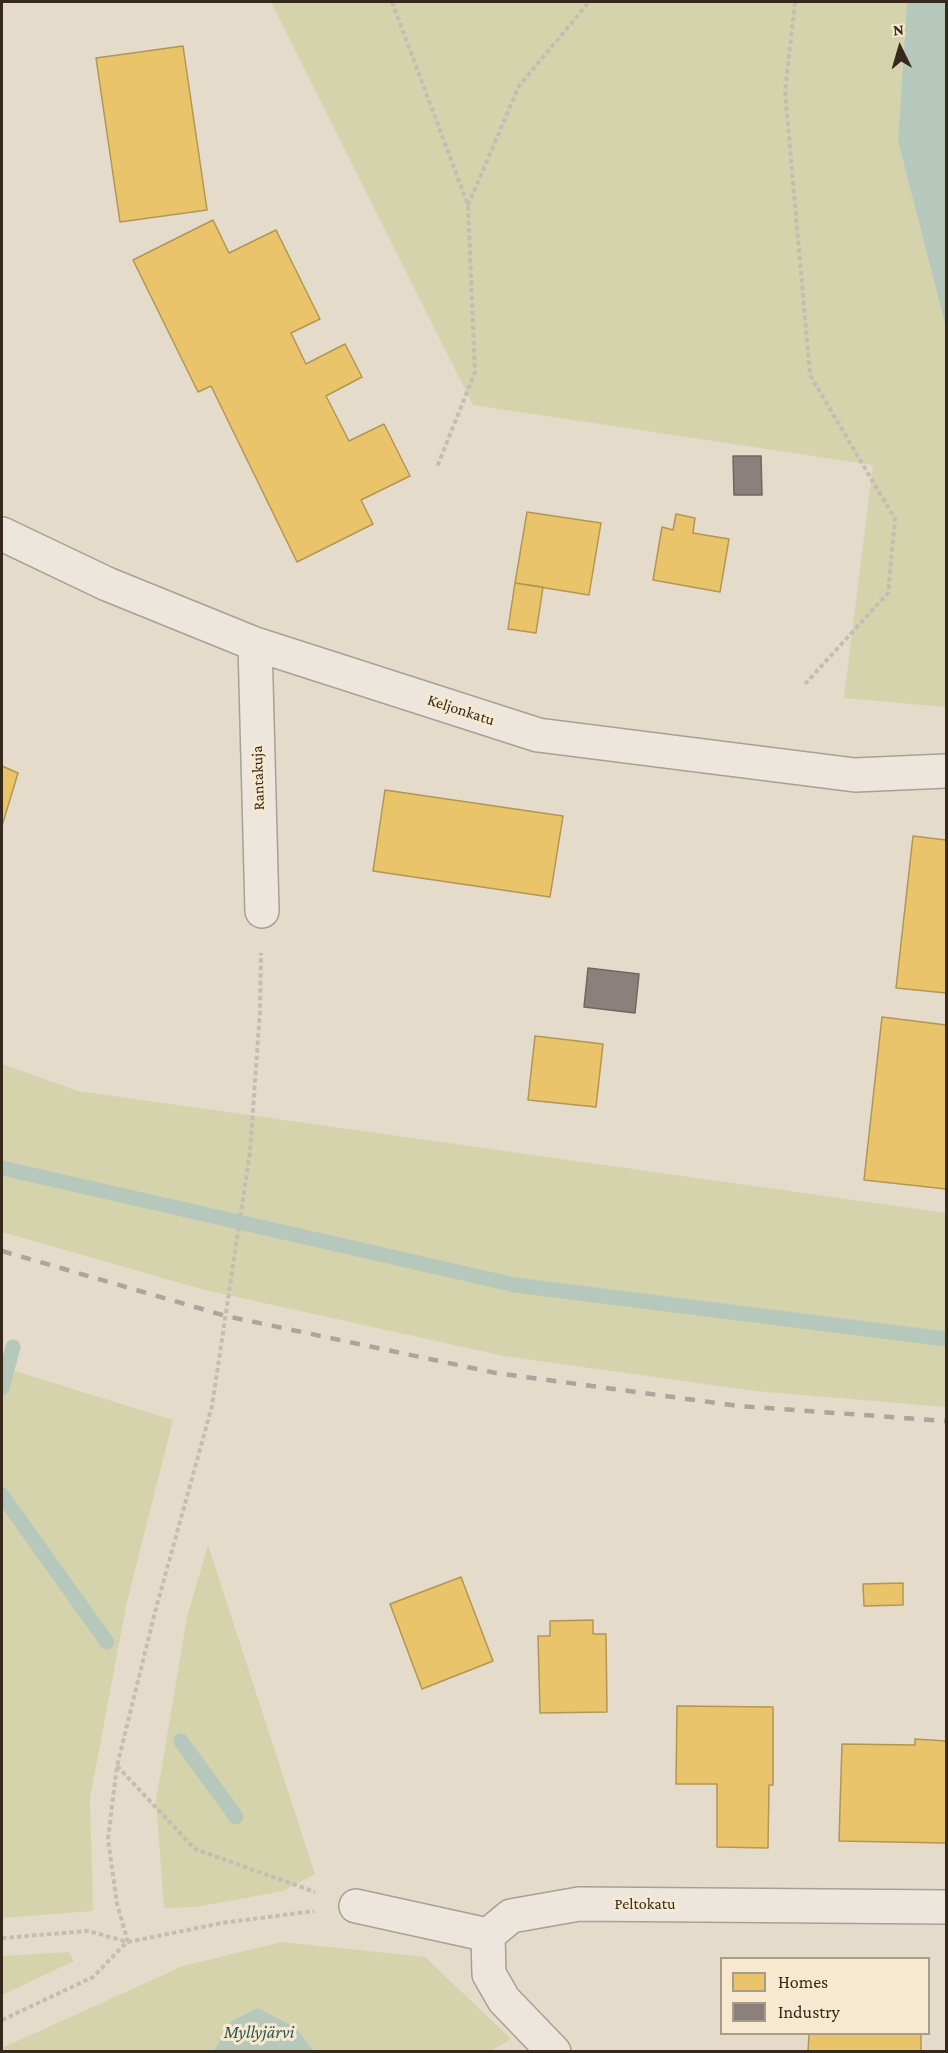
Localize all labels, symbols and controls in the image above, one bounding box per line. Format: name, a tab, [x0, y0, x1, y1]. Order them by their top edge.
north arrow	[870, 18, 930, 78]
text: N	[892, 21, 905, 39]
street label: Keljonkatu	[425, 690, 497, 730]
street label: Rantakuja	[247, 745, 269, 811]
street label: Peltokatu	[615, 1894, 675, 1914]
legend	[720, 1957, 930, 2035]
text: Homes	[778, 1972, 828, 1992]
text: Industry	[778, 2002, 840, 2022]
water label: Myllyjärvi	[224, 2021, 294, 2043]

